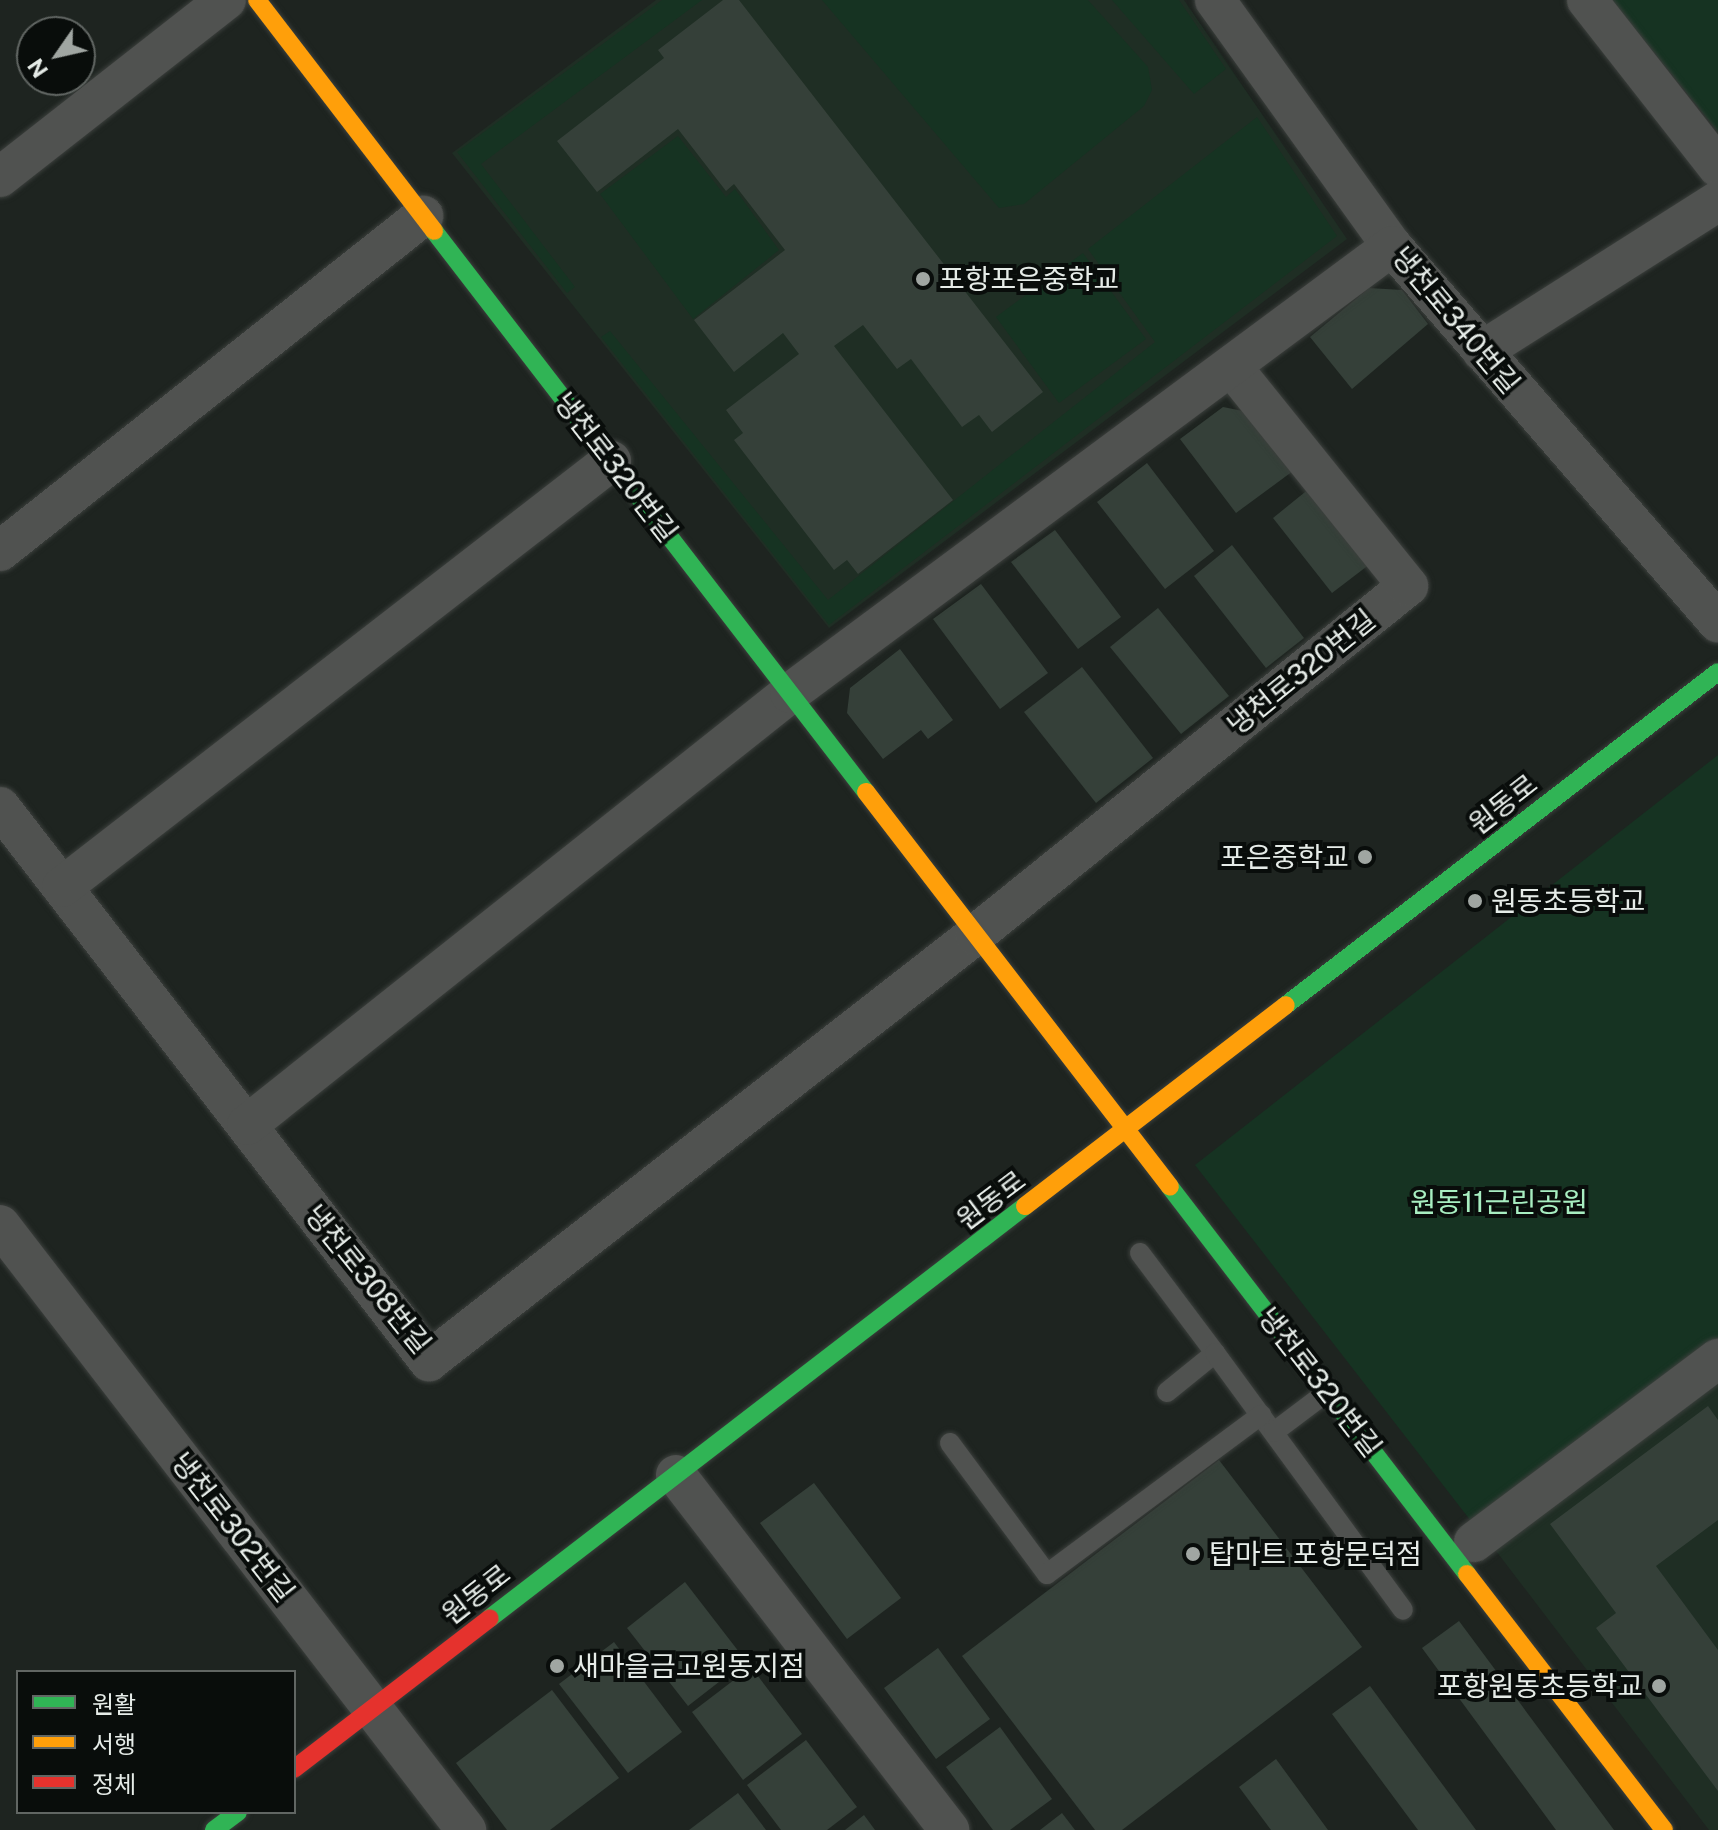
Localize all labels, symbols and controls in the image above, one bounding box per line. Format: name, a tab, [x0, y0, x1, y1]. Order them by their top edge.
north arrow	[16, 16, 96, 96]
text: N	[22, 54, 53, 83]
street label: 냉천로340번길	[1385, 240, 1527, 400]
place label: 포항포은중학교	[939, 262, 1119, 296]
marker: 포항포은중학교	[914, 270, 932, 288]
street label: 냉천로320번길	[547, 386, 685, 548]
street label: 냉천로320번길	[1220, 602, 1382, 742]
street label: 원동로	[1462, 767, 1544, 841]
place label: 포은중학교	[1220, 840, 1349, 874]
marker: 포은중학교	[1356, 848, 1374, 866]
place label: 원동초등학교	[1491, 884, 1646, 918]
marker: 원동초등학교	[1466, 892, 1484, 910]
street label: 원동로	[950, 1163, 1032, 1237]
park label: 원동11근린공원	[1410, 1185, 1588, 1219]
street label: 냉천로308번길	[298, 1198, 438, 1360]
street label: 냉천로320번길	[1251, 1301, 1389, 1463]
street label: 냉천로302번길	[164, 1446, 302, 1608]
place label: 탑마트 포항문덕점	[1209, 1537, 1422, 1571]
marker: 탑마트 포항문덕점	[1184, 1545, 1202, 1563]
street label: 원동로	[435, 1557, 517, 1631]
place label: 새마을금고원동지점	[573, 1649, 805, 1683]
marker: 새마을금고원동지점	[548, 1657, 566, 1675]
place label: 포항원동초등학교	[1437, 1669, 1643, 1703]
legend	[16, 1670, 296, 1814]
marker: 포항원동초등학교	[1650, 1677, 1668, 1695]
text: 원활	[92, 1690, 136, 1718]
text: 서행	[92, 1730, 136, 1758]
text: 정체	[92, 1770, 136, 1798]

